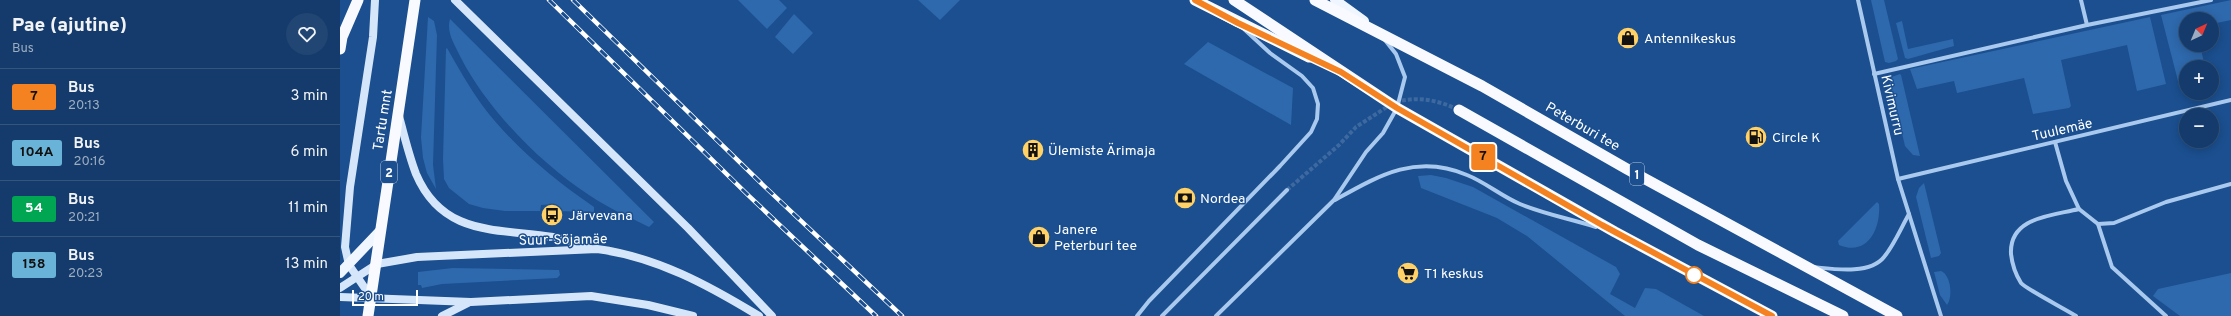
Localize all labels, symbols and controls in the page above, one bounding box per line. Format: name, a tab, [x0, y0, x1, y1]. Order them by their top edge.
north arrow	[2179, 12, 2219, 52]
map controls	[2179, 12, 2219, 148]
button: heart	[286, 13, 328, 55]
text: Pae (ajutine)	[12, 14, 127, 38]
shop icon: Antennikeskus	[1615, 25, 1641, 51]
place label: Antennikeskus	[1644, 31, 1736, 48]
text: Bus	[12, 41, 34, 57]
button: +	[2179, 60, 2219, 100]
street label: Kivimurru	[1876, 73, 1907, 137]
text: Bus	[68, 79, 95, 98]
text: 3 min	[290, 87, 328, 106]
text: 7	[30, 88, 38, 105]
street label: Tartu mnt	[370, 88, 397, 152]
text: 20:13	[68, 98, 100, 114]
street label: Peterburi tee	[1542, 99, 1622, 155]
button: −	[2179, 108, 2219, 148]
street label: Tuulemäe	[2030, 115, 2094, 146]
fuel station icon: Circle K	[1743, 124, 1769, 150]
place label: Circle K	[1772, 130, 1820, 147]
text: Bus	[74, 135, 100, 154]
building icon: Ülemiste Ärimaja	[1020, 137, 1046, 163]
place label: Ülemiste Ärimaja	[1048, 142, 1155, 160]
text: 6 min	[291, 143, 328, 162]
text: 104A	[20, 144, 54, 161]
line badge: 7	[1470, 144, 1496, 170]
text: 7	[1479, 148, 1487, 165]
text: 20:16	[74, 154, 105, 170]
road number: 2	[381, 161, 397, 183]
road number: 1	[1630, 163, 1644, 185]
bank icon: Nordea	[1172, 185, 1198, 211]
text: Bus	[68, 191, 95, 210]
place label: Nordea	[1200, 191, 1245, 208]
text: 11 min	[288, 199, 328, 218]
text: 54	[25, 200, 43, 217]
bus stop icon: Järvevana	[539, 202, 565, 228]
place label: Järvevana	[568, 208, 633, 225]
text: 20:21	[68, 210, 100, 226]
place label: Janere Peterburi tee	[1054, 222, 1137, 255]
shop icon: Janere Peterburi tee	[1026, 224, 1052, 250]
street label: Suur-Sõjamäe	[518, 231, 608, 250]
text: Bus	[68, 247, 95, 266]
text: 13 min	[285, 255, 328, 274]
text: 158	[23, 256, 45, 273]
supermarket icon: T1 keskus	[1395, 260, 1421, 286]
text: 20:23	[68, 266, 103, 282]
place label: T1 keskus	[1424, 266, 1484, 283]
unlabelled marker	[1685, 266, 1703, 284]
scale bar	[352, 288, 418, 307]
text: 20 m	[358, 290, 384, 304]

